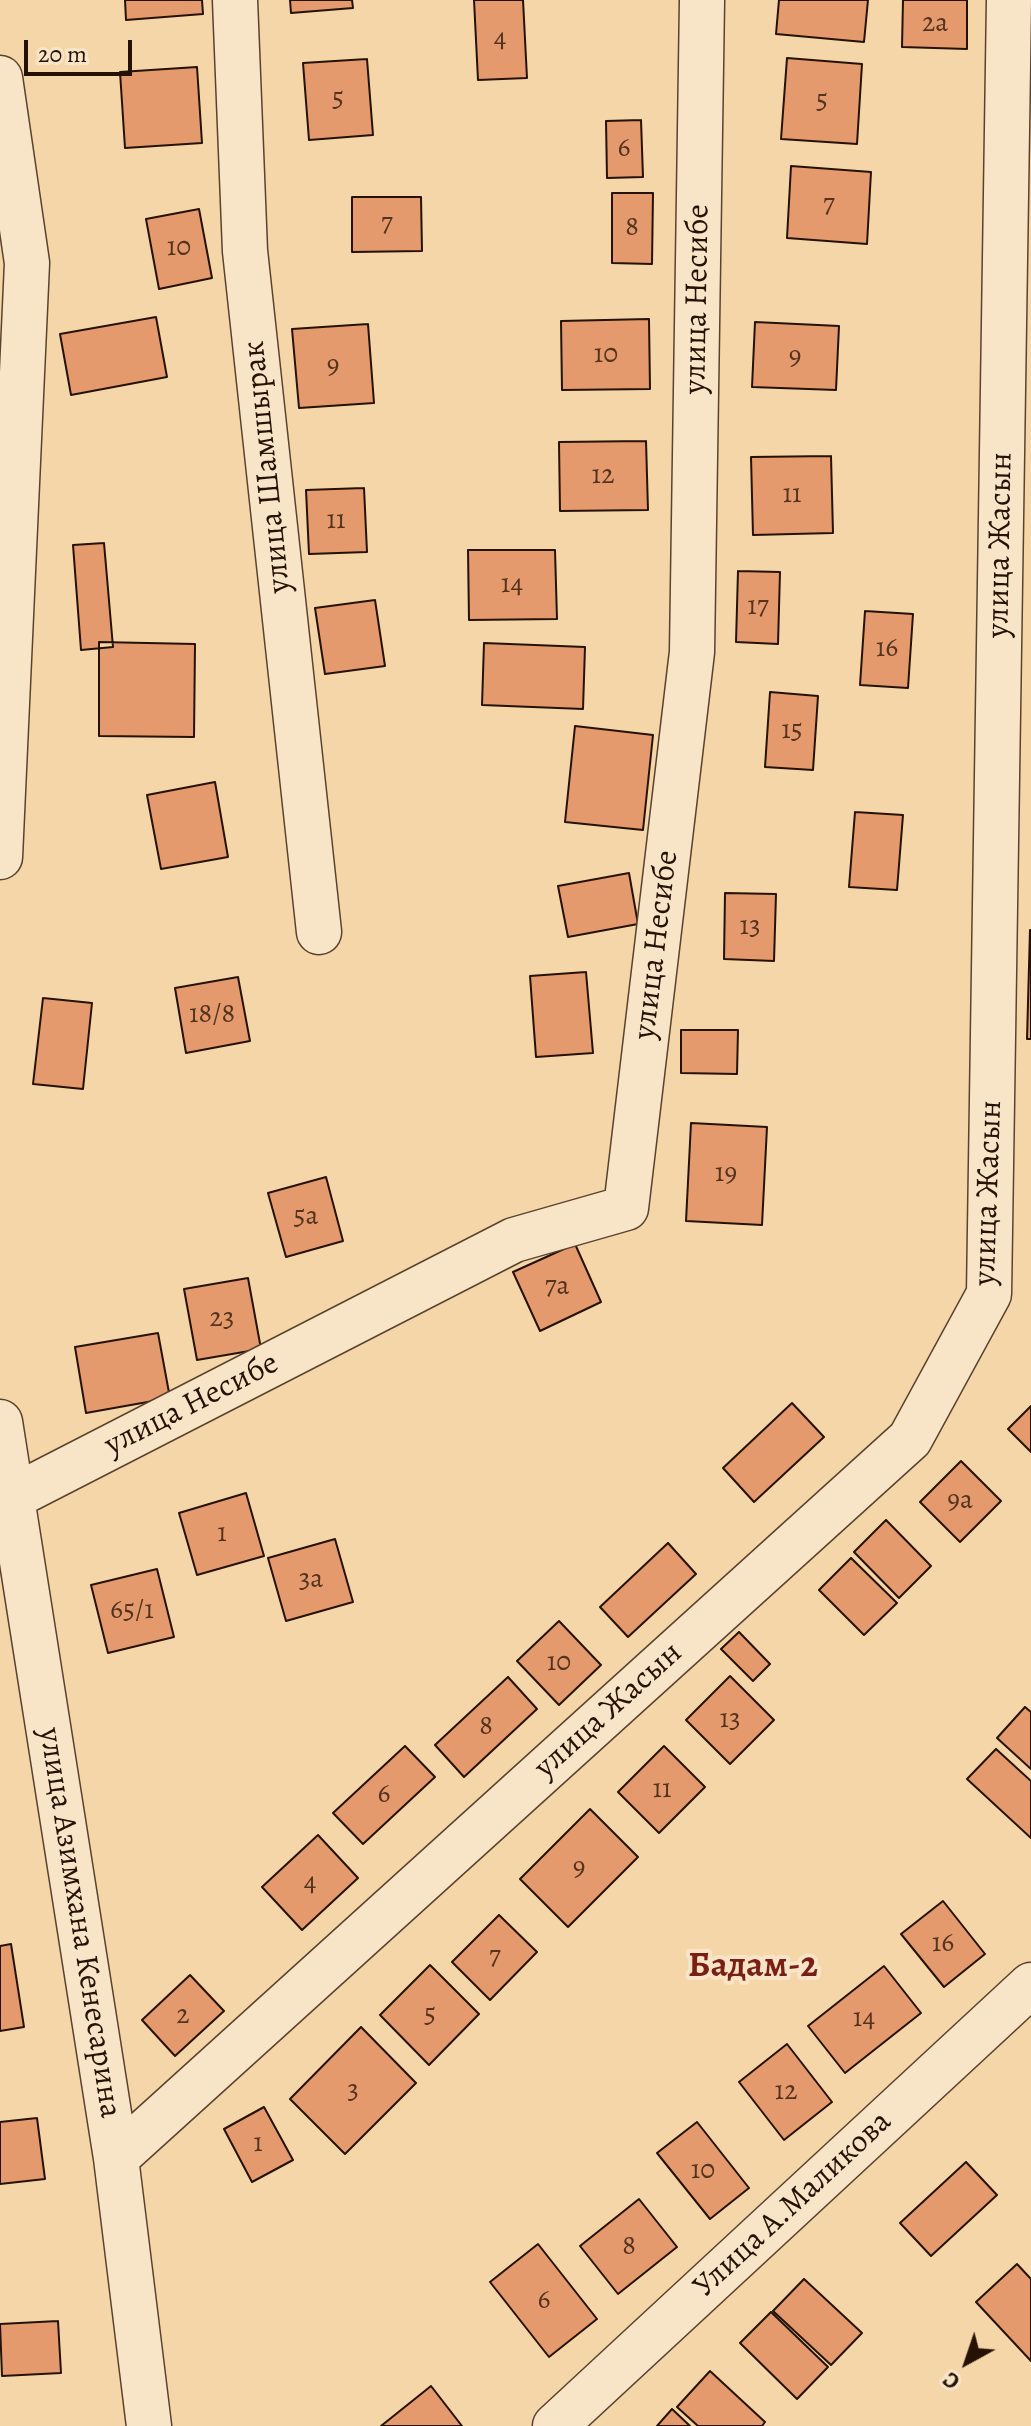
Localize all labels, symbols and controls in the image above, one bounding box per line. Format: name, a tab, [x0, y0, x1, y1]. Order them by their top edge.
house number: 2а	[922, 7, 948, 41]
house number: 4	[494, 22, 506, 56]
scale bar	[28, 24, 136, 74]
text: 20 m	[38, 38, 87, 70]
house number: 5	[332, 82, 344, 116]
house number: 5	[816, 84, 828, 118]
house number: 6	[618, 132, 630, 166]
house number: 7	[823, 188, 835, 222]
street label: улица Несибе	[677, 204, 719, 394]
house number: 7	[381, 207, 393, 241]
house number: 8	[625, 211, 639, 245]
house number: 10	[167, 231, 191, 265]
house number: 10	[594, 338, 618, 372]
street label: улица Шамшырак	[236, 339, 300, 595]
house number: 9	[789, 340, 801, 374]
house number: 9	[327, 349, 339, 383]
street label: улица Жасын	[980, 452, 1022, 638]
house number: 12	[592, 459, 614, 493]
house number: 11	[782, 478, 802, 512]
house number: 11	[326, 504, 346, 538]
house number: 14	[501, 568, 523, 602]
house number: 17	[747, 590, 769, 624]
house number: 16	[876, 632, 898, 666]
house number: 15	[781, 714, 803, 748]
street label: улица Несибе	[626, 848, 688, 1042]
house number: 13	[739, 910, 761, 944]
house number: 18/8	[189, 998, 235, 1032]
street label: улица Жасын	[967, 1100, 1011, 1286]
house number: 19	[715, 1157, 737, 1191]
house number: 5а	[294, 1200, 318, 1234]
house number: 7а	[545, 1270, 569, 1304]
house number: 23	[210, 1302, 234, 1336]
street label: улица Несибе	[99, 1345, 285, 1465]
house number: 9а	[947, 1484, 973, 1518]
house number: 1	[217, 1517, 227, 1551]
house number: 3а	[299, 1563, 323, 1597]
house number: 65/1	[110, 1594, 154, 1628]
street label: улица Жасын	[527, 1635, 691, 1787]
house number: 10	[547, 1646, 571, 1680]
house number: 13	[719, 1703, 741, 1737]
house number: 8	[479, 1710, 493, 1744]
street label: улица Азимхана Кенесарина	[29, 1725, 129, 2121]
house number: 11	[652, 1773, 672, 1807]
house number: 6	[378, 1778, 390, 1812]
house number: 9	[573, 1851, 585, 1885]
house number: 4	[304, 1866, 316, 1900]
house number: 16	[932, 1927, 954, 1961]
house number: 7	[489, 1940, 501, 1974]
district label: Бадам-2	[688, 1945, 818, 1989]
house number: 5	[424, 1998, 436, 2032]
house number: 2	[176, 1999, 190, 2033]
house number: 14	[853, 2002, 875, 2036]
house number: 3	[347, 2074, 359, 2108]
house number: 12	[775, 2075, 797, 2109]
street label: Улица А.Маликова	[686, 2103, 900, 2307]
house number: 1	[253, 2127, 263, 2161]
house number: 10	[691, 2154, 715, 2188]
house number: 8	[622, 2230, 636, 2264]
house number: 6	[538, 2284, 550, 2318]
north arrow	[927, 2322, 1007, 2402]
text: С	[937, 2365, 966, 2396]

